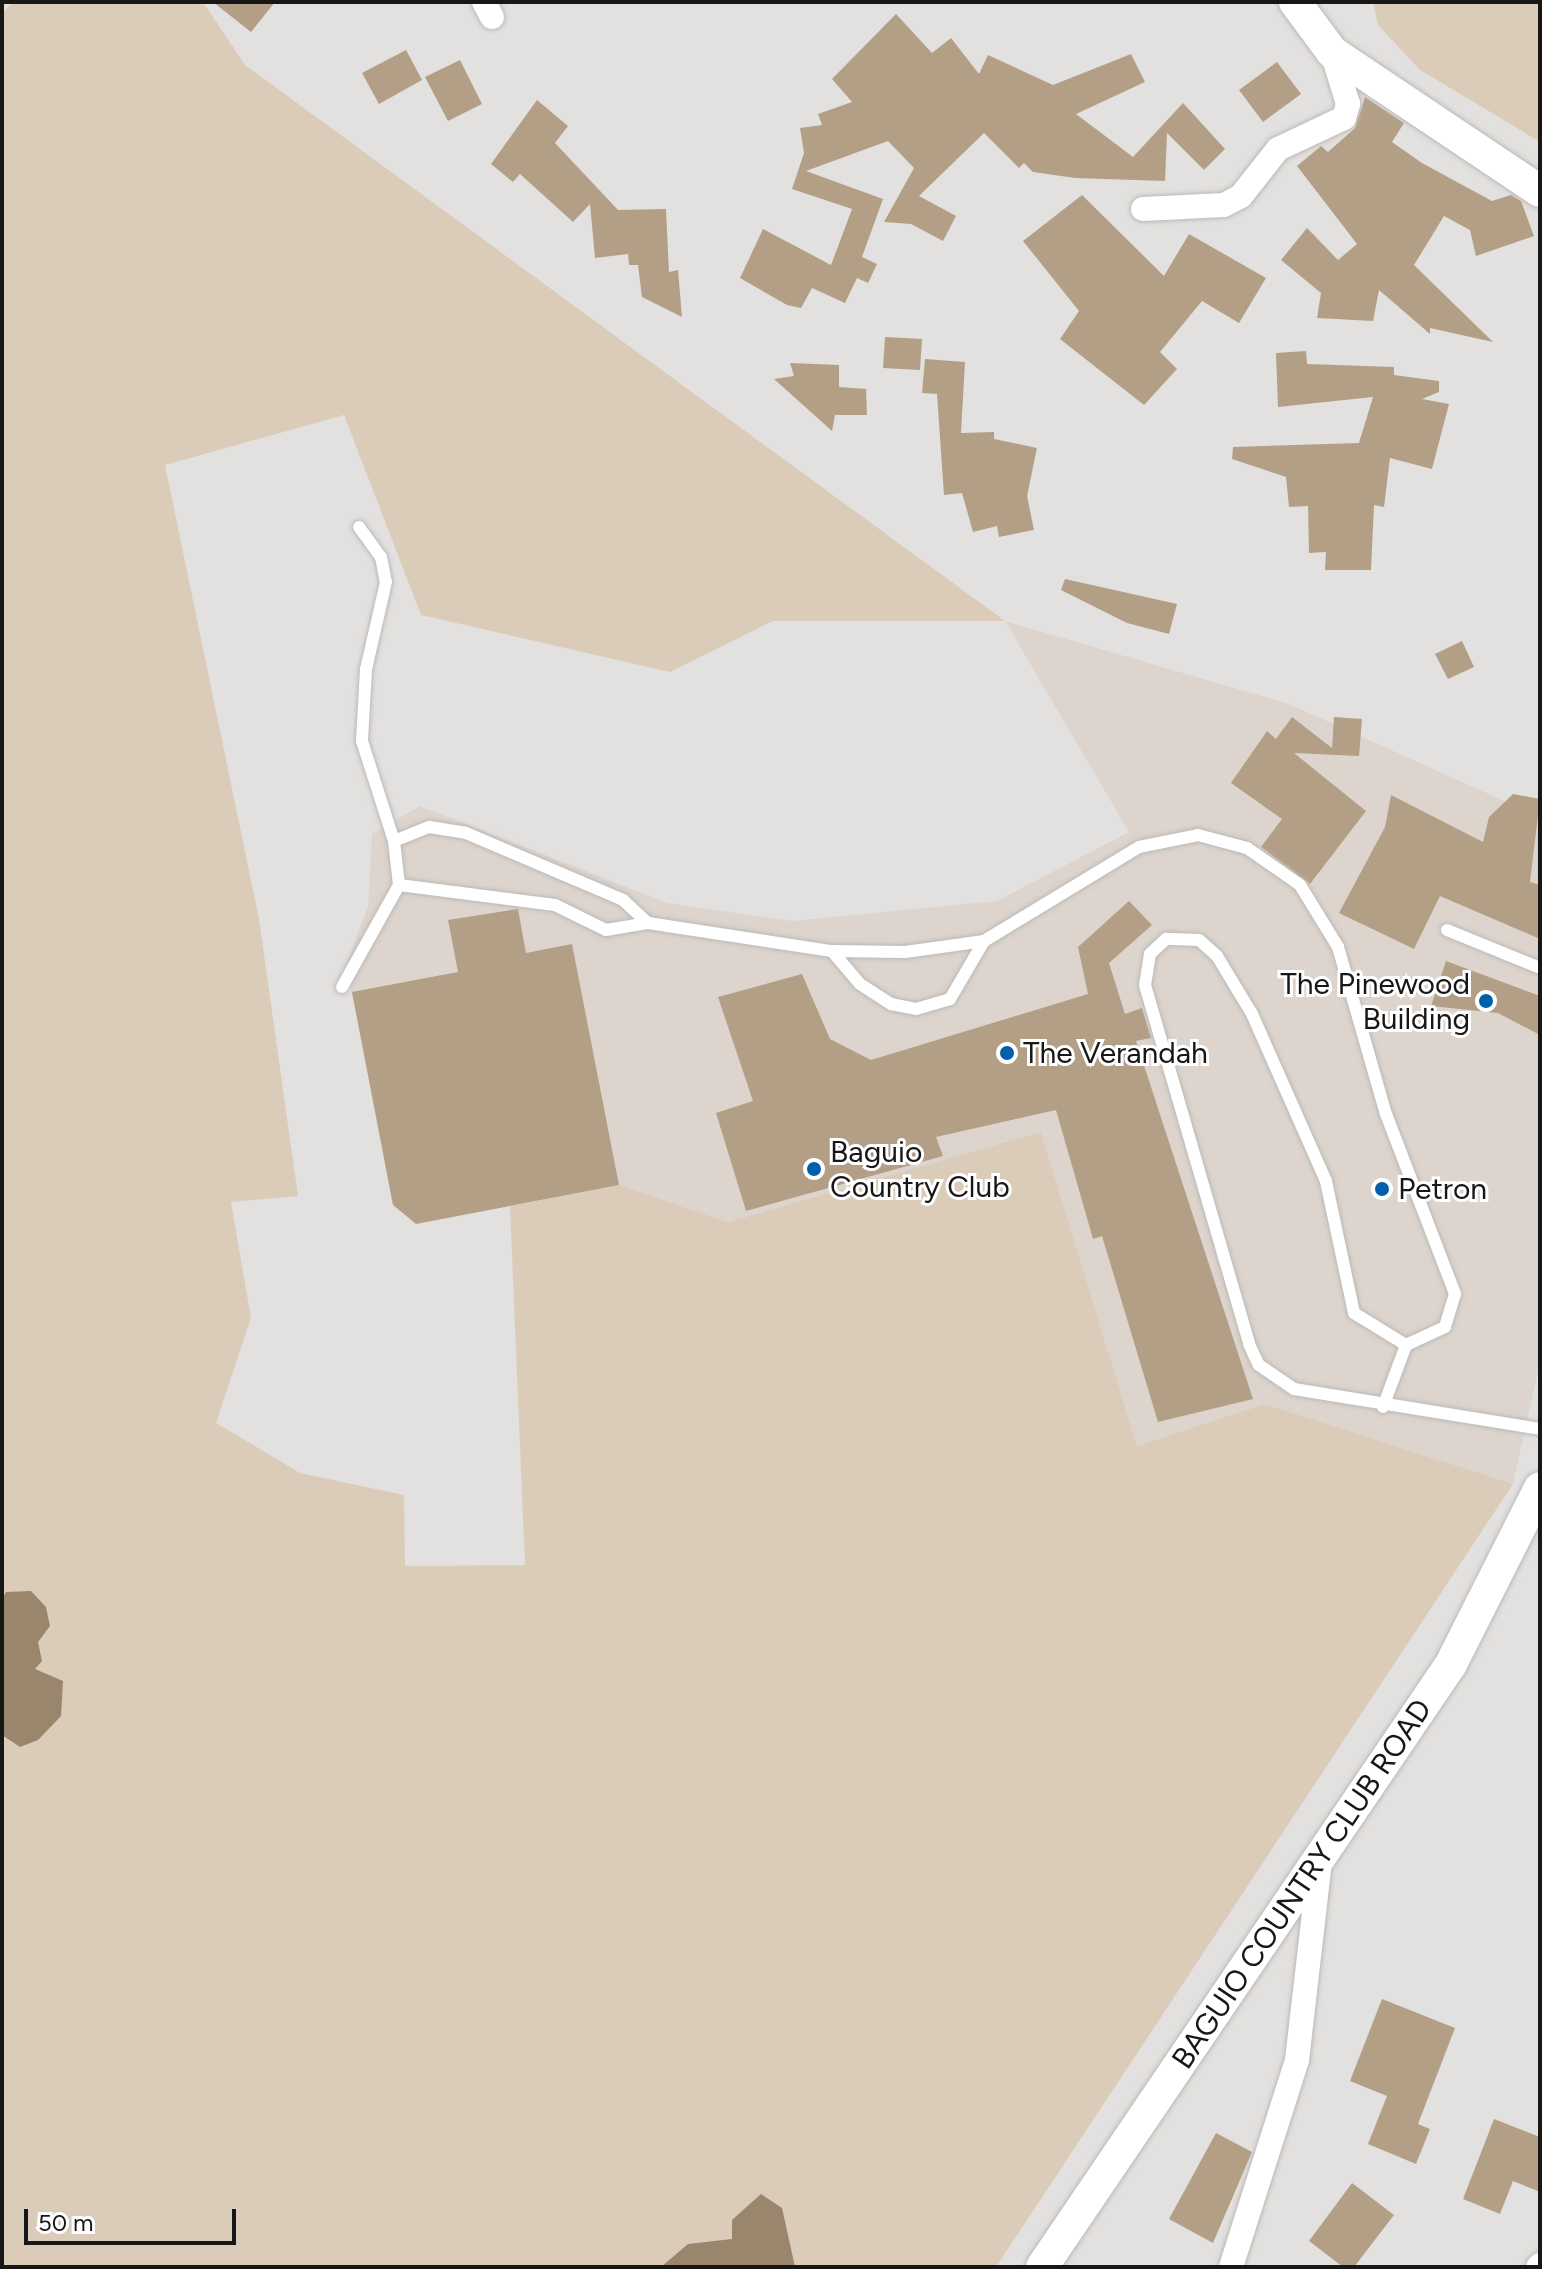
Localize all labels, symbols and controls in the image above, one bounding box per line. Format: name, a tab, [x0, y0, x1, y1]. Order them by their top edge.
place label: The Pinewood Building	[1280, 966, 1470, 1036]
marker: The Pinewood Building	[1477, 992, 1495, 1010]
place label: The Verandah	[1023, 1035, 1208, 1071]
marker: The Verandah	[998, 1044, 1016, 1062]
place label: Baguio Country Club	[830, 1134, 1010, 1204]
marker: Baguio Country Club	[805, 1160, 823, 1178]
place label: Petron	[1398, 1171, 1487, 1207]
marker: Petron	[1373, 1180, 1391, 1198]
street label: BAGUIO COUNTRY CLUB ROAD	[1165, 1692, 1439, 2076]
scale bar	[28, 2193, 240, 2243]
text: 50 m	[38, 2208, 94, 2237]

